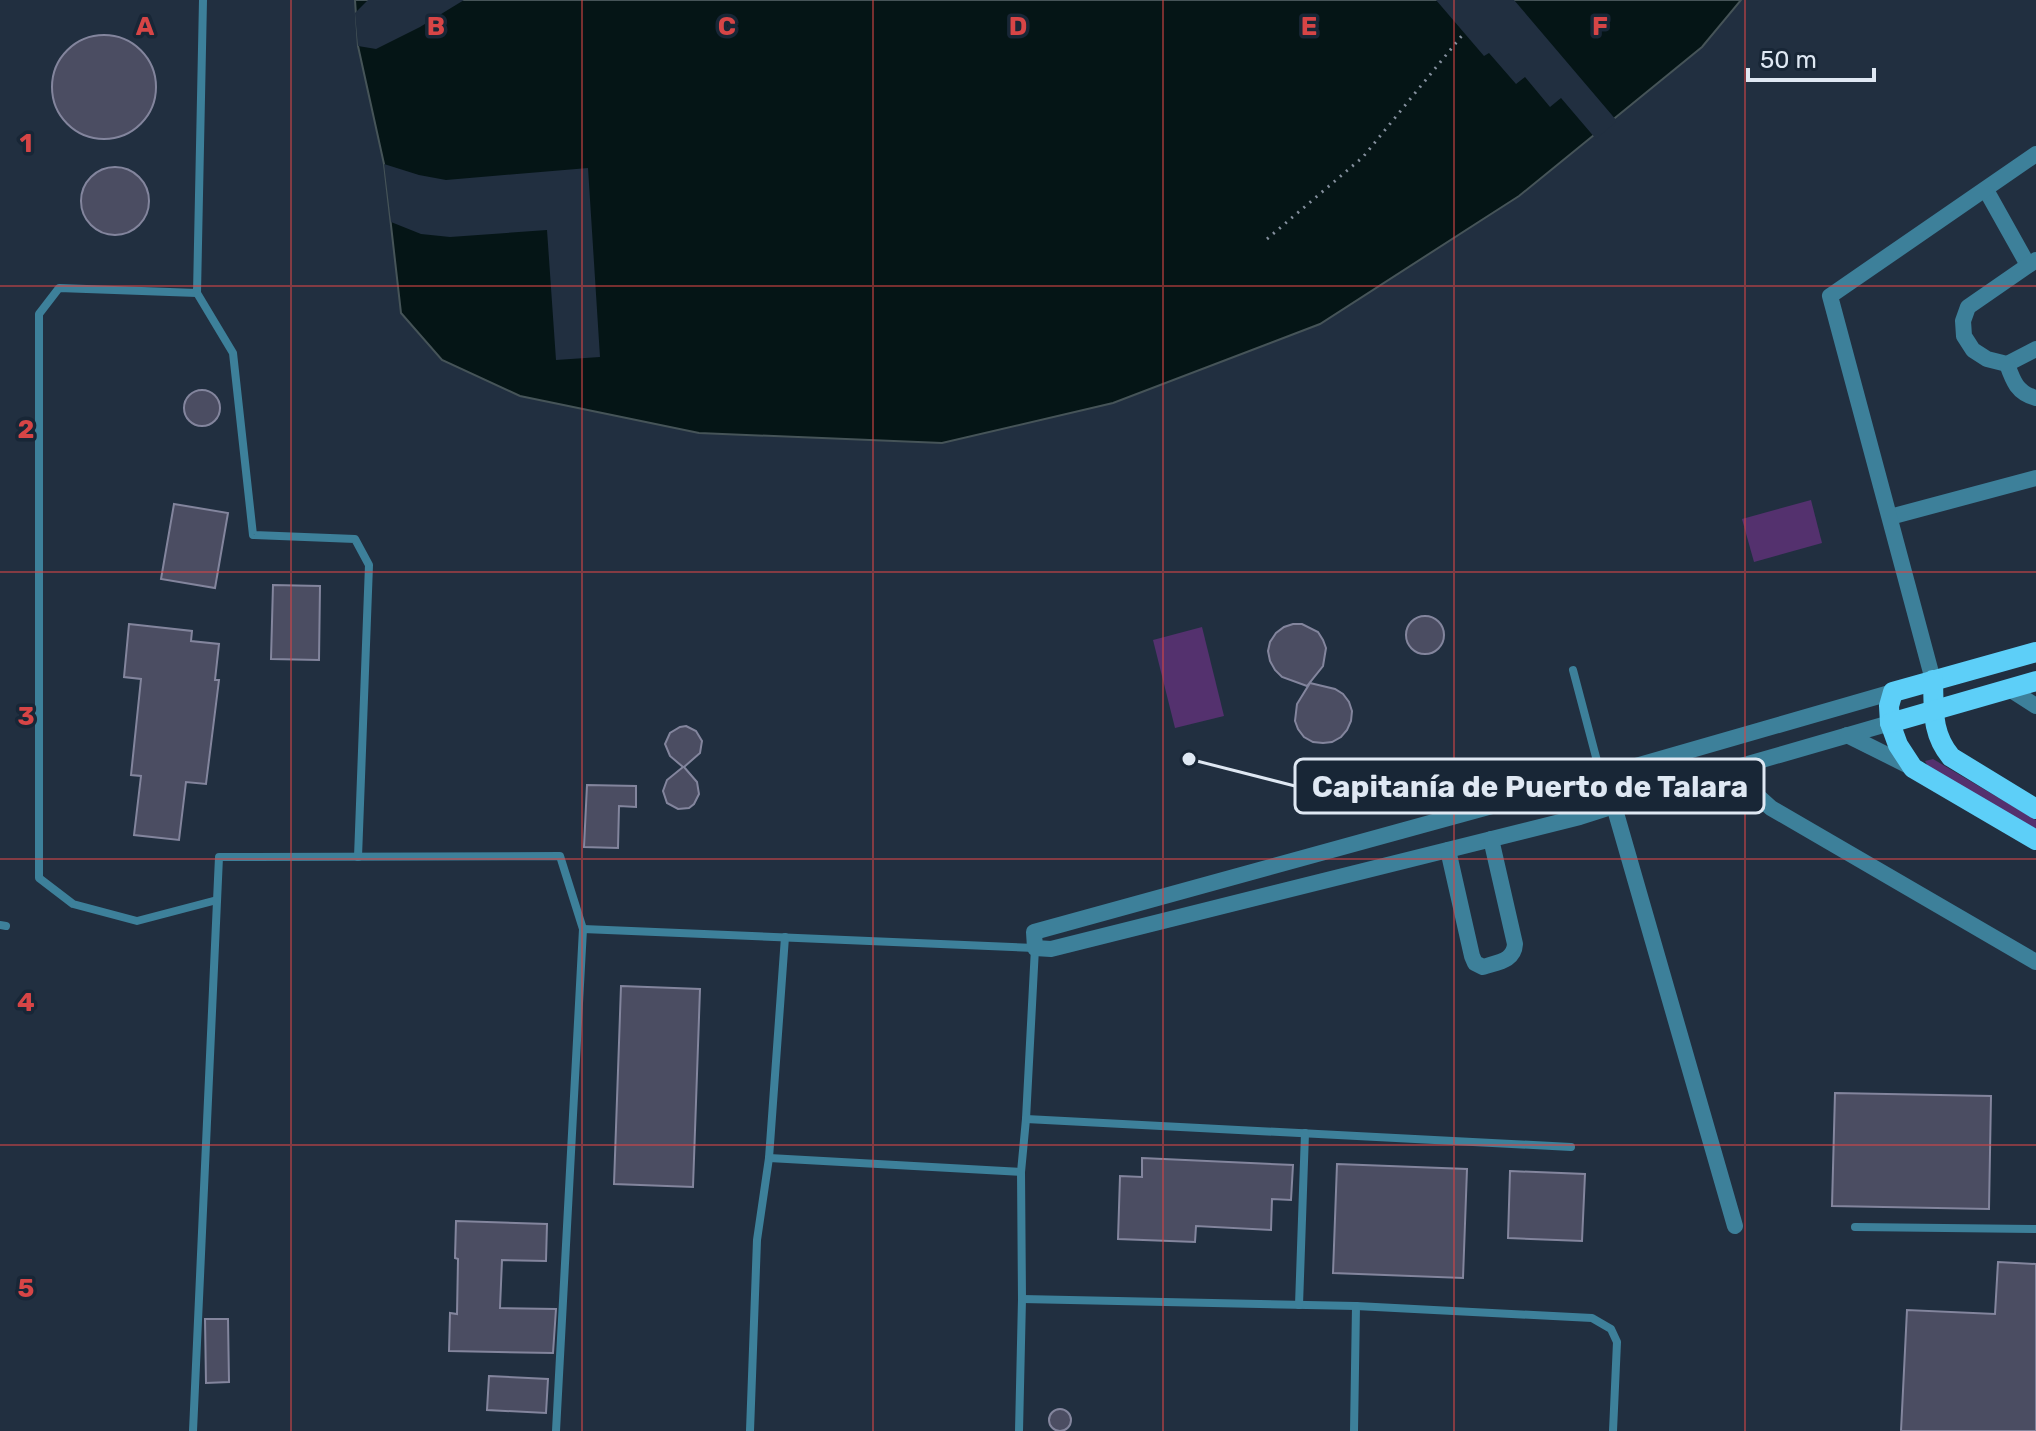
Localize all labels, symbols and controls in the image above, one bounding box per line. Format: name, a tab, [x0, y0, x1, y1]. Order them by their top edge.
text: A	[136, 11, 155, 42]
text: B	[427, 11, 445, 42]
text: C	[718, 11, 736, 42]
text: D	[1009, 11, 1027, 42]
text: E	[1301, 11, 1317, 42]
text: F	[1592, 11, 1608, 42]
scale bar	[1748, 32, 1874, 82]
text: 50 m	[1760, 46, 1817, 74]
text: 1	[20, 128, 32, 159]
text: 2	[18, 414, 34, 445]
text: 3	[17, 701, 35, 732]
callout: Capitanía de Puerto de Talara	[1295, 759, 1764, 813]
text: Capitanía de Puerto de Talara	[1312, 769, 1748, 805]
text: 4	[17, 987, 35, 1018]
text: 5	[18, 1273, 34, 1304]

